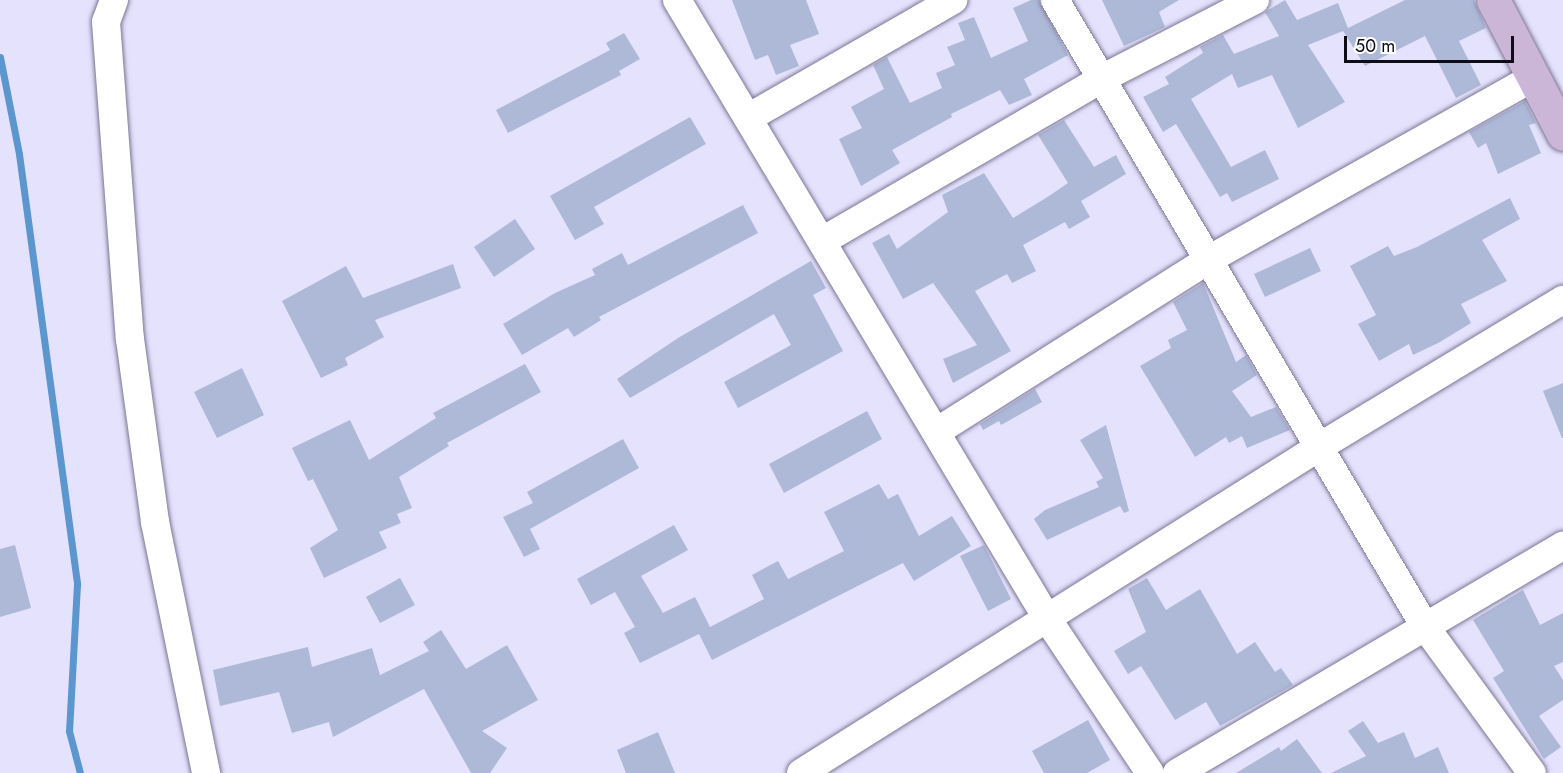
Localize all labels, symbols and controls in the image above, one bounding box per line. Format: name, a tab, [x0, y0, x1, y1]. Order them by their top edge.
scale bar	[1347, 24, 1516, 62]
text: 50 m	[1355, 33, 1395, 59]

